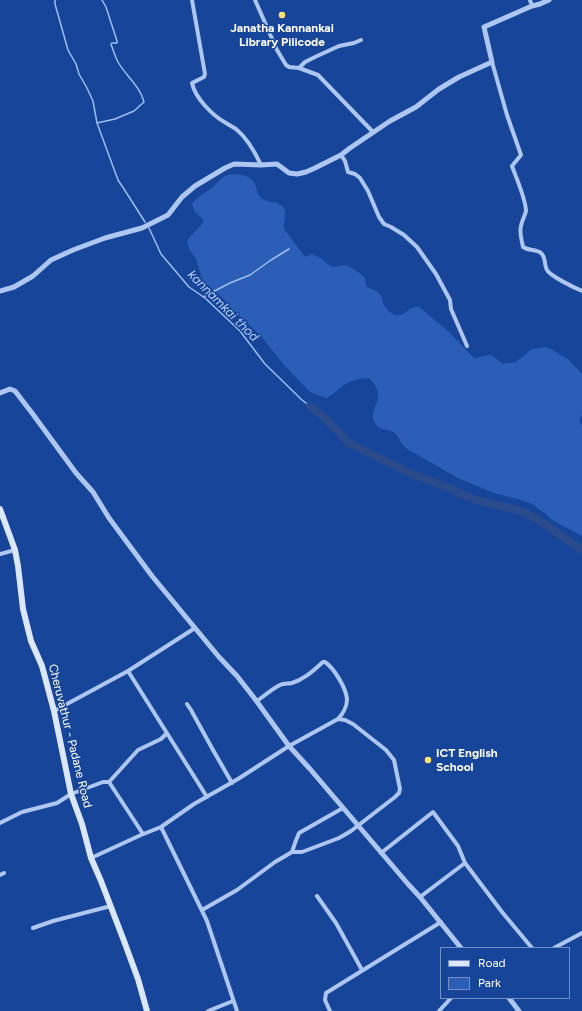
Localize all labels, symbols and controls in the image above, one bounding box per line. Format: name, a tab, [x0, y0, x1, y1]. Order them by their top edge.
marker: Janatha Kannankai Library Pilicode	[277, 10, 287, 20]
place label: Janatha Kannankai Library Pilicode	[230, 21, 334, 49]
water label: kannamkai thod	[184, 267, 262, 345]
street label: Cheruvathur - Padane Road	[45, 663, 95, 809]
place label: ICT English School	[436, 746, 498, 774]
marker: ICT English School	[423, 755, 433, 765]
legend	[440, 947, 570, 999]
text: Road	[478, 956, 506, 970]
text: Park	[478, 976, 501, 990]

